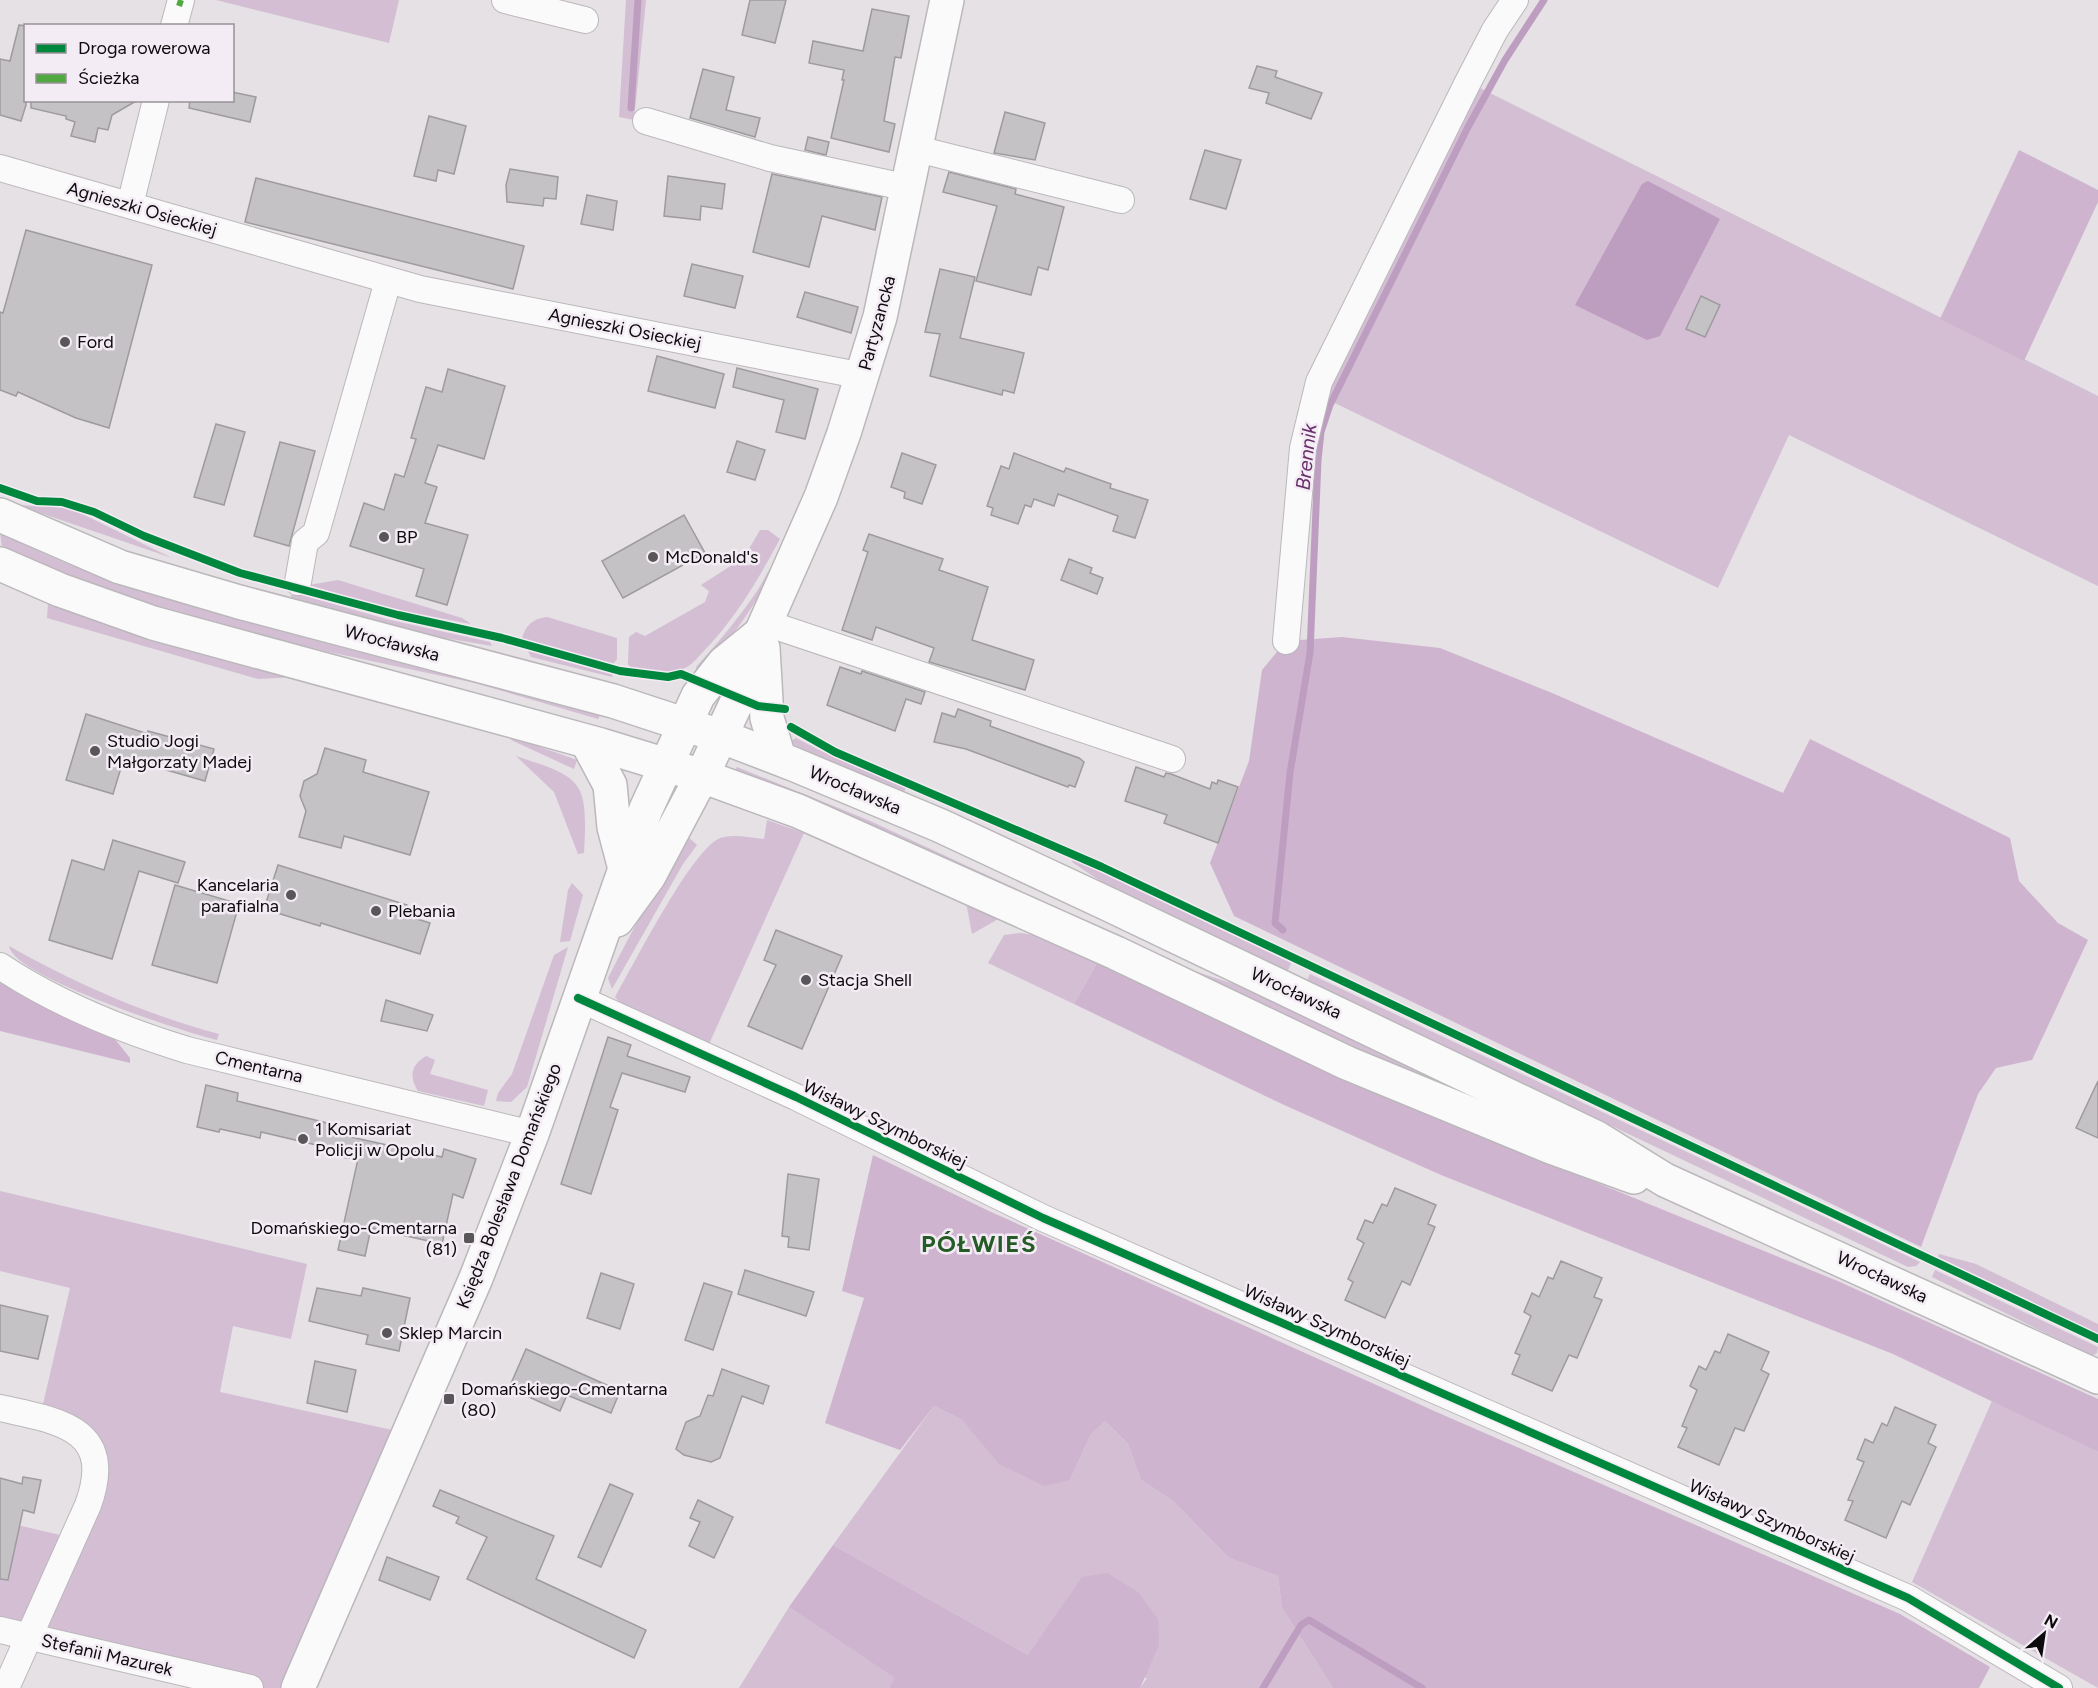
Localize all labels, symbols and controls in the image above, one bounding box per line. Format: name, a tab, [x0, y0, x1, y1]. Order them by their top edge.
legend	[24, 24, 234, 102]
text: Droga rowerowa	[78, 37, 210, 59]
text: Ścieżka	[78, 67, 139, 89]
street label: Agnieszki Osieckiej	[65, 177, 219, 241]
street label: Partyzancka	[854, 273, 900, 373]
street label: Agnieszki Osieckiej	[547, 303, 703, 355]
place label: Ford	[77, 331, 114, 353]
marker: Ford	[58, 335, 72, 349]
water label: Brennik	[1291, 421, 1322, 491]
place label: BP	[396, 526, 417, 548]
marker: BP	[377, 530, 391, 544]
place label: McDonald's	[665, 546, 759, 568]
marker: McDonald's	[646, 550, 660, 564]
street label: Wrocławska	[342, 620, 442, 666]
place label: Studio Jogi Małgorzaty Madej	[107, 730, 252, 773]
marker: Studio Jogi Małgorzaty Madej	[88, 744, 102, 758]
street label: Wrocławska	[806, 761, 904, 819]
place label: Kancelaria parafialna	[197, 874, 279, 917]
marker: Kancelaria parafialna	[284, 888, 298, 902]
place label: Plebania	[388, 900, 455, 922]
marker: Plebania	[369, 904, 383, 918]
street label: Wrocławska	[1247, 962, 1345, 1024]
place label: Stacja Shell	[818, 969, 912, 991]
marker: Stacja Shell	[799, 973, 813, 987]
street label: Cmentarna	[213, 1046, 305, 1088]
street label: Księdza Bolesława Domańskiego	[452, 1060, 566, 1312]
street label: Wisławy Szymborskiej	[799, 1075, 971, 1173]
place label: 1 Komisariat Policji w Opolu	[315, 1118, 435, 1161]
marker: 1 Komisariat Policji w Opolu	[296, 1132, 310, 1146]
place label: Domańskiego-Cmentarna (81)	[251, 1217, 457, 1260]
district label: PÓŁWIEŚ	[921, 1229, 1037, 1258]
marker: Domańskiego-Cmentarna (81)	[462, 1231, 476, 1245]
street label: Wrocławska	[1833, 1246, 1931, 1308]
street label: Wisławy Szymborskiej	[1240, 1279, 1414, 1373]
place label: Sklep Marcin	[399, 1322, 502, 1344]
marker: Sklep Marcin	[380, 1326, 394, 1340]
place label: Domańskiego-Cmentarna (80)	[461, 1378, 667, 1421]
marker: Domańskiego-Cmentarna (80)	[442, 1392, 456, 1406]
street label: Wisławy Szymborskiej	[1685, 1474, 1859, 1568]
north arrow	[2014, 1604, 2074, 1664]
text: N	[2041, 1610, 2061, 1633]
street label: Stefanii Mazurek	[39, 1629, 175, 1681]

